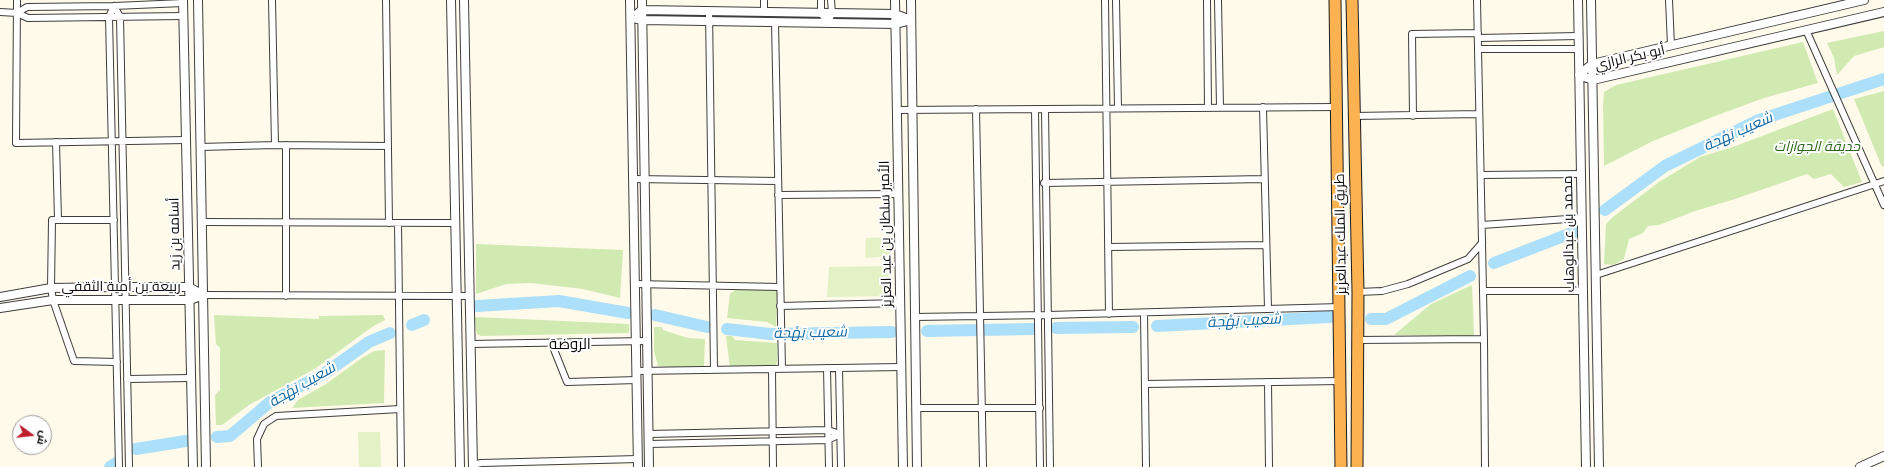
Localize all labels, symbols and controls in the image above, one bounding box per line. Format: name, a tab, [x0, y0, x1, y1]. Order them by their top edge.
street label: أبو بكر الرازي	[1593, 42, 1667, 74]
water label: شعيب بَهْجة	[1701, 109, 1775, 155]
park label: حديقة الجوازات	[1774, 139, 1860, 155]
street label: الأمير سلطان بن عبد العزيز	[876, 161, 896, 307]
street label: طريق الملك عبدالعزيز	[1332, 173, 1350, 295]
street label: محمد بن عبدالوهاب	[1560, 176, 1578, 292]
street label: أسامه بن زيد	[166, 197, 184, 271]
street label: ربيعة بن أمية الثقفي	[61, 279, 181, 295]
water label: شعيب بَهْجة	[1207, 310, 1281, 332]
water label: شعيب بَهْجة	[773, 323, 847, 343]
district label: الروضة	[549, 336, 591, 354]
water label: شعيب بَهْجة	[266, 359, 338, 411]
north arrow	[12, 415, 52, 455]
text: ش	[34, 429, 51, 446]

